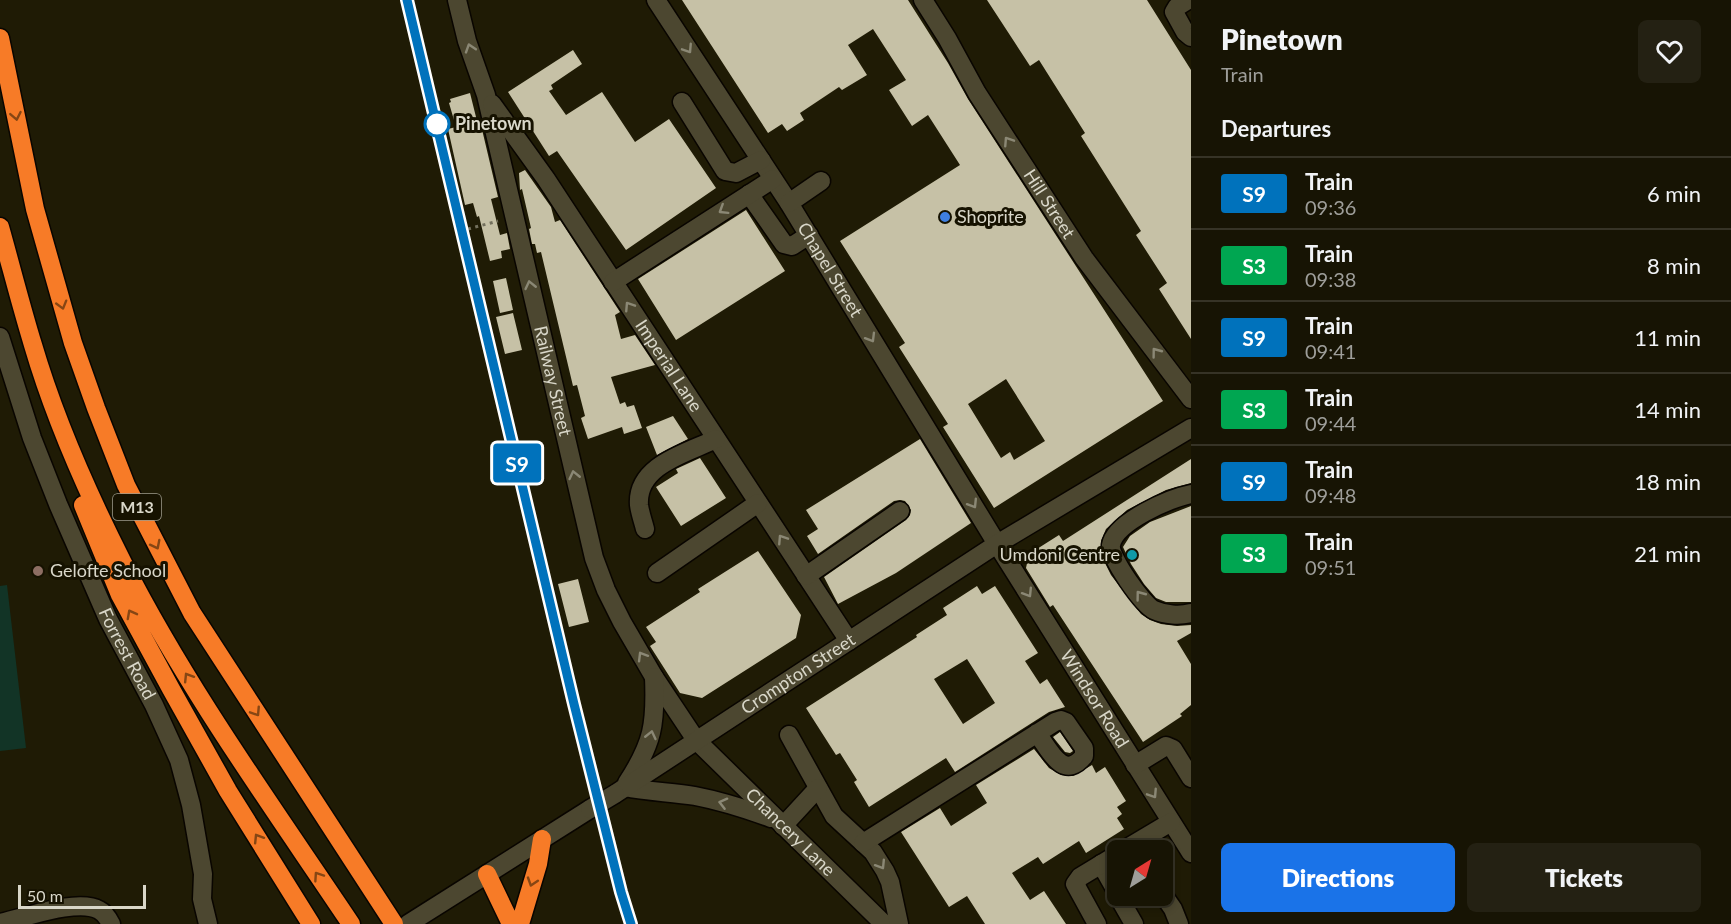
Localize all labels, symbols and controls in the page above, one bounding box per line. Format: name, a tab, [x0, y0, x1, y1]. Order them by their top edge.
button: heart	[1638, 20, 1701, 83]
text: Pinetown	[1221, 22, 1343, 56]
one-way arrow	[681, 42, 692, 53]
one-way arrow	[464, 43, 477, 54]
text: Train	[1221, 62, 1264, 86]
one-way arrow	[9, 111, 22, 121]
marker: Pinetown	[424, 111, 450, 137]
place label: Pinetown	[455, 112, 532, 134]
text: Departures	[1221, 115, 1331, 142]
one-way arrow	[1004, 137, 1015, 148]
street label: Hill Street	[1019, 165, 1081, 243]
text: Train	[1305, 168, 1353, 195]
text: 6 min	[1647, 180, 1701, 207]
text: S9	[1242, 181, 1266, 206]
text: 09:36	[1305, 195, 1356, 219]
one-way arrow	[719, 202, 729, 214]
place label: Shoprite	[957, 205, 1024, 227]
marker: Shoprite	[938, 210, 952, 224]
street label: Chapel Street	[793, 218, 868, 321]
text: Train	[1305, 240, 1353, 267]
text: 8 min	[1647, 252, 1701, 279]
text: S3	[1242, 253, 1266, 278]
text: 09:38	[1305, 267, 1356, 291]
one-way arrow	[524, 280, 537, 290]
one-way arrow	[55, 299, 67, 310]
one-way arrow	[625, 302, 636, 313]
text: Train	[1305, 312, 1353, 339]
street label: Imperial Lane	[631, 315, 708, 416]
street label: Railway Street	[530, 323, 577, 438]
text: 11 min	[1634, 324, 1701, 351]
text: S9	[1242, 325, 1266, 350]
one-way arrow	[863, 332, 875, 342]
text: 09:41	[1305, 339, 1356, 363]
one-way arrow	[1152, 348, 1163, 359]
text: Train	[1305, 384, 1353, 411]
text: 14 min	[1634, 396, 1701, 423]
text: S3	[1242, 397, 1266, 422]
text: 09:44	[1305, 411, 1356, 435]
line badge: S9	[490, 444, 544, 482]
text: S9	[505, 451, 529, 476]
text: Train	[1305, 456, 1353, 483]
text: 18 min	[1634, 468, 1701, 495]
text: S9	[1242, 469, 1266, 494]
one-way arrow	[569, 470, 582, 480]
text: 09:48	[1305, 483, 1356, 507]
road number: M13	[113, 494, 161, 520]
one-way arrow	[965, 498, 977, 508]
text: Train	[1305, 528, 1353, 555]
one-way arrow	[778, 535, 789, 546]
one-way arrow	[149, 539, 160, 550]
text: 21 min	[1634, 540, 1701, 567]
text: S3	[1242, 541, 1266, 566]
place label: Umdoni Centre	[1000, 543, 1120, 565]
marker: Umdoni Centre	[1125, 548, 1139, 562]
text: 09:51	[1305, 555, 1356, 579]
place label: Gelofte School	[50, 559, 166, 581]
marker: Gelofte School	[31, 564, 45, 578]
one-way arrow	[1020, 587, 1031, 598]
one-way arrow	[1136, 590, 1147, 601]
street label: Forrest Road	[95, 604, 161, 703]
one-way arrow	[127, 610, 138, 620]
street label: Crompton Street	[736, 628, 859, 719]
street label: Windsor Road	[1056, 645, 1134, 752]
one-way arrow	[637, 652, 649, 662]
one-way arrow	[185, 673, 196, 684]
one-way arrow	[249, 705, 260, 716]
one-way arrow	[643, 730, 656, 740]
street label: Chancery Lane	[741, 783, 840, 880]
one-way arrow	[1146, 788, 1157, 799]
one-way arrow	[718, 798, 728, 811]
one-way arrow	[254, 834, 265, 845]
north arrow	[1107, 840, 1173, 906]
map controls	[1107, 840, 1173, 906]
button: Directions	[1221, 843, 1455, 912]
button: Tickets	[1467, 843, 1701, 912]
one-way arrow	[874, 859, 886, 869]
one-way arrow	[315, 871, 326, 882]
one-way arrow	[527, 876, 540, 887]
scale bar	[18, 882, 146, 910]
text: 50 m	[27, 886, 63, 905]

